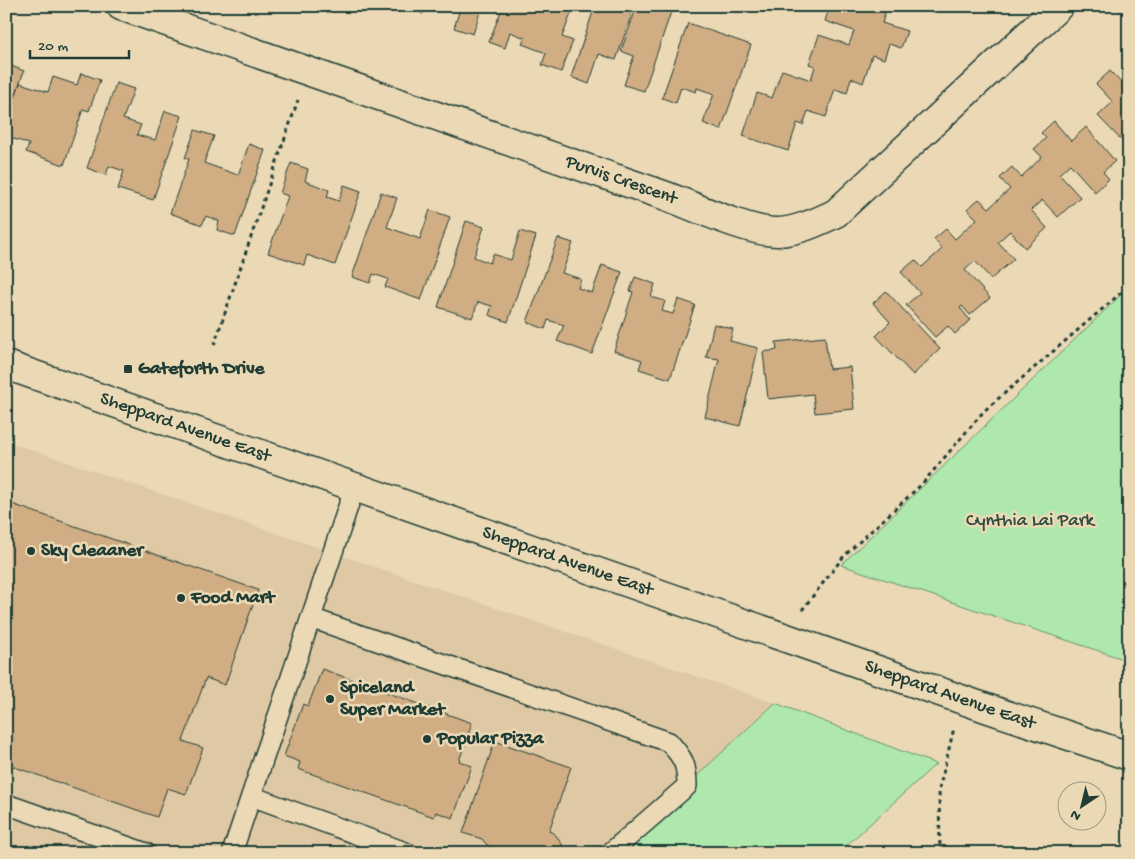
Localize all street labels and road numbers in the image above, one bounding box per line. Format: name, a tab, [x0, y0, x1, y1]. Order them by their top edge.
street label: Purvis Crescent	[561, 150, 683, 212]
street label: Sheppard Avenue East	[97, 387, 276, 469]
street label: Sheppard Avenue East	[479, 521, 658, 603]
street label: Sheppard Avenue East	[861, 655, 1041, 736]

